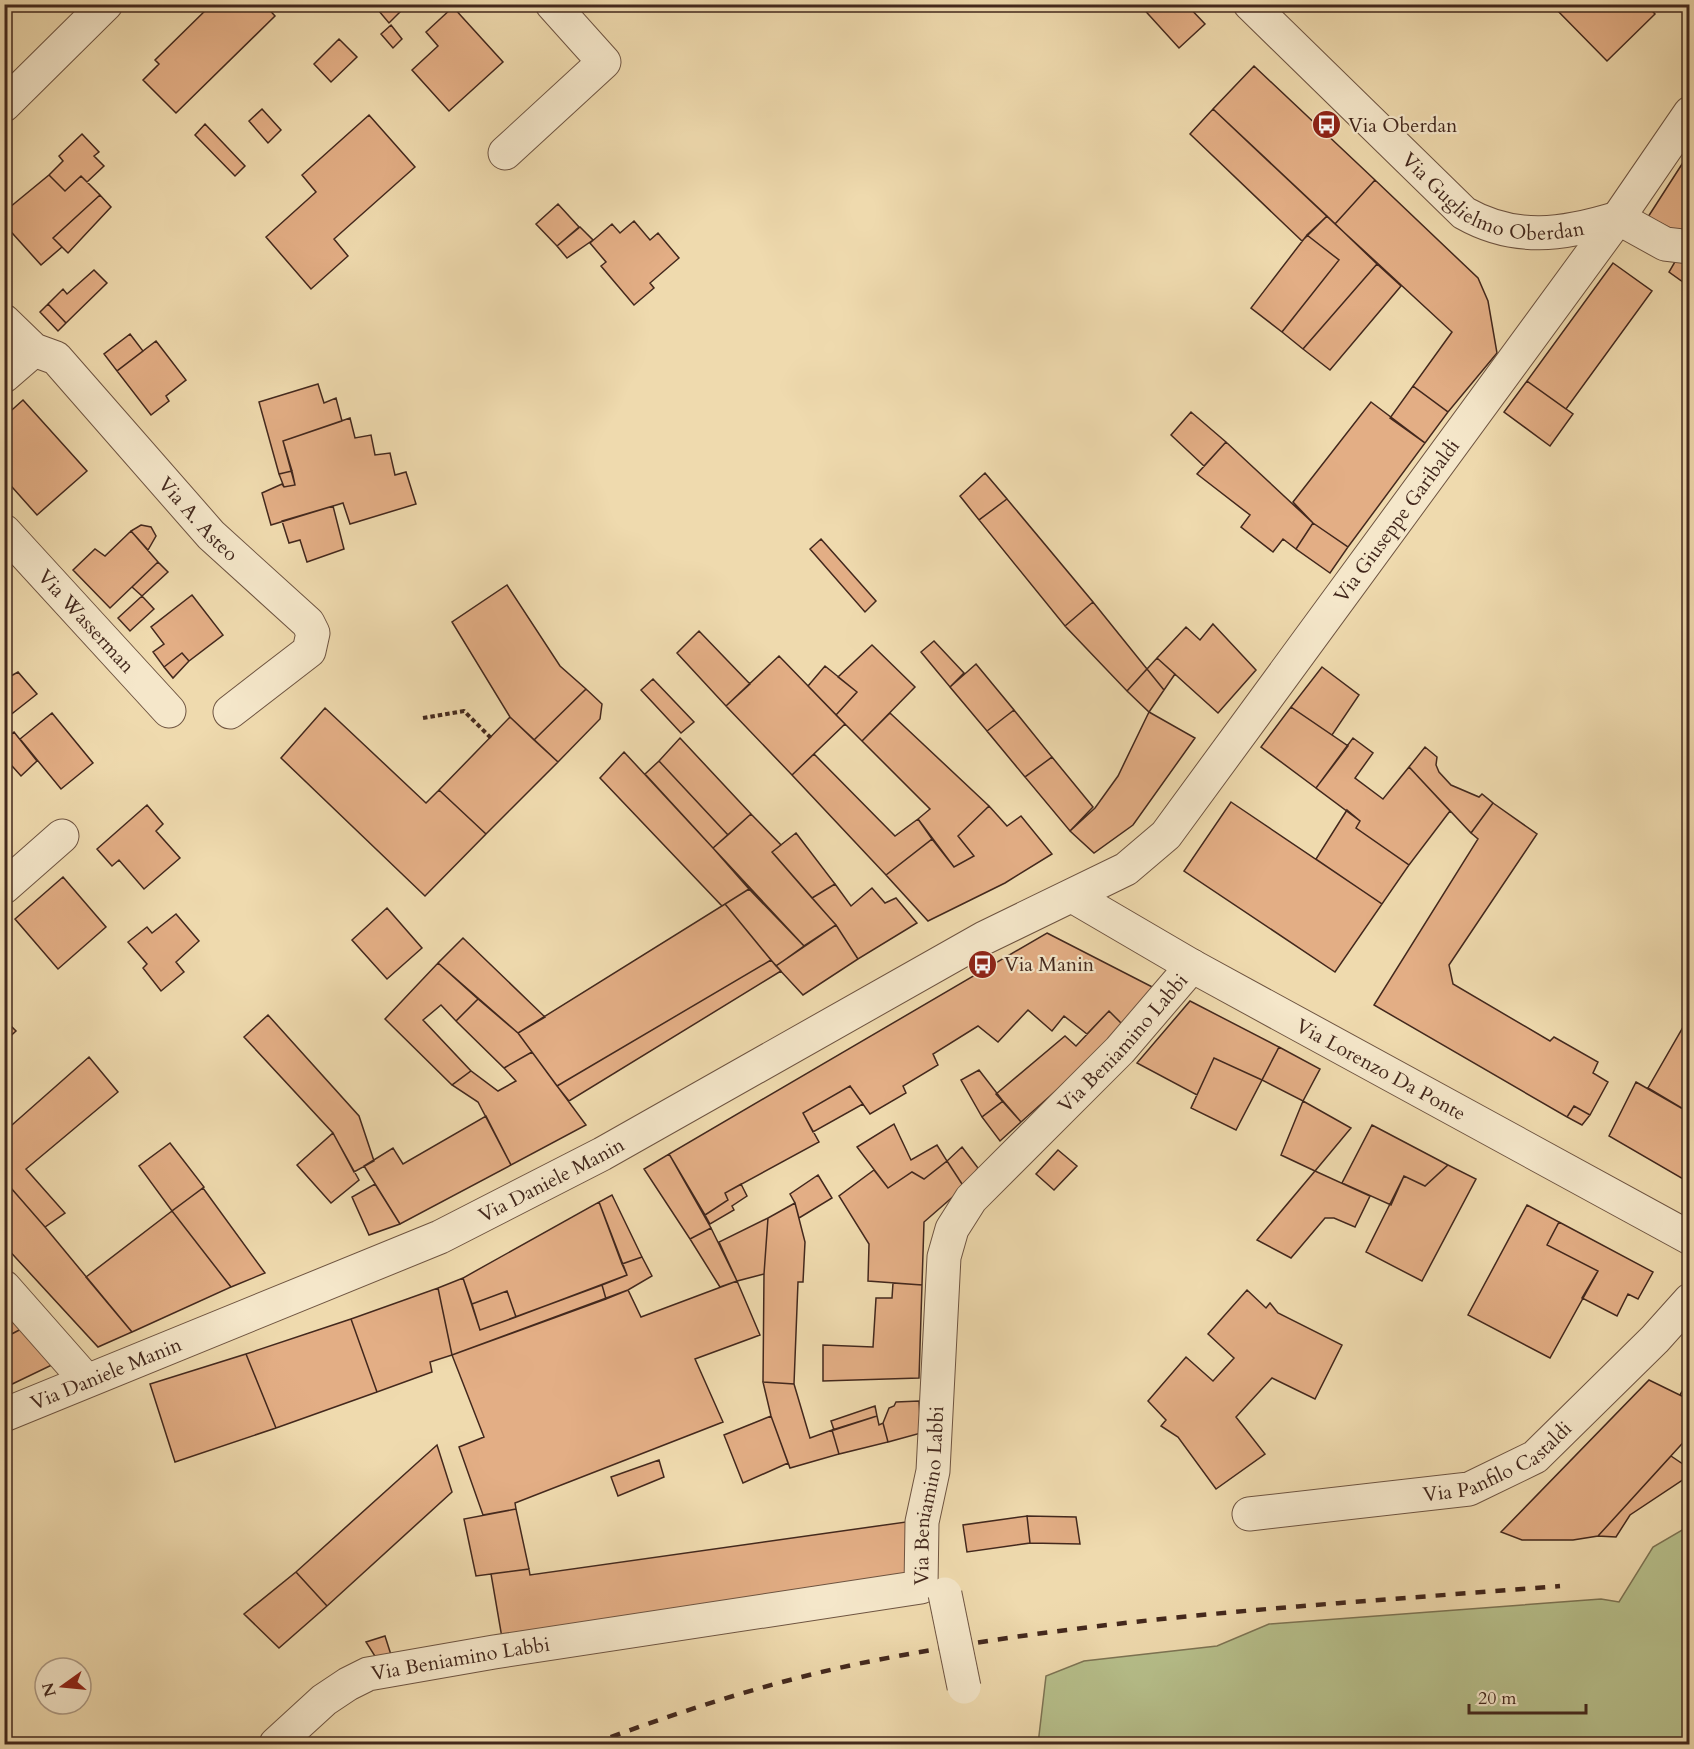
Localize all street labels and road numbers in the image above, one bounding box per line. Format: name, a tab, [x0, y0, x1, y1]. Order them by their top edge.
street label: Via Guglielmo Oberdan	[1396, 146, 1587, 246]
street label: Via Giuseppe Garibaldi	[1327, 433, 1466, 608]
street label: Via A. Asteo	[152, 471, 244, 567]
street label: Via Wasserman	[32, 563, 141, 679]
street label: Via Beniamino Labbi	[1052, 967, 1194, 1118]
street label: Via Lorenzo Da Ponte	[1291, 1012, 1471, 1127]
street label: Via Daniele Manin	[474, 1130, 630, 1229]
street label: Via Daniele Manin	[26, 1330, 186, 1416]
street label: Via Beniamino Labbi	[908, 1405, 950, 1586]
street label: Via Panfilo Castaldi	[1421, 1415, 1578, 1508]
street label: Via Beniamino Labbi	[369, 1630, 552, 1687]

